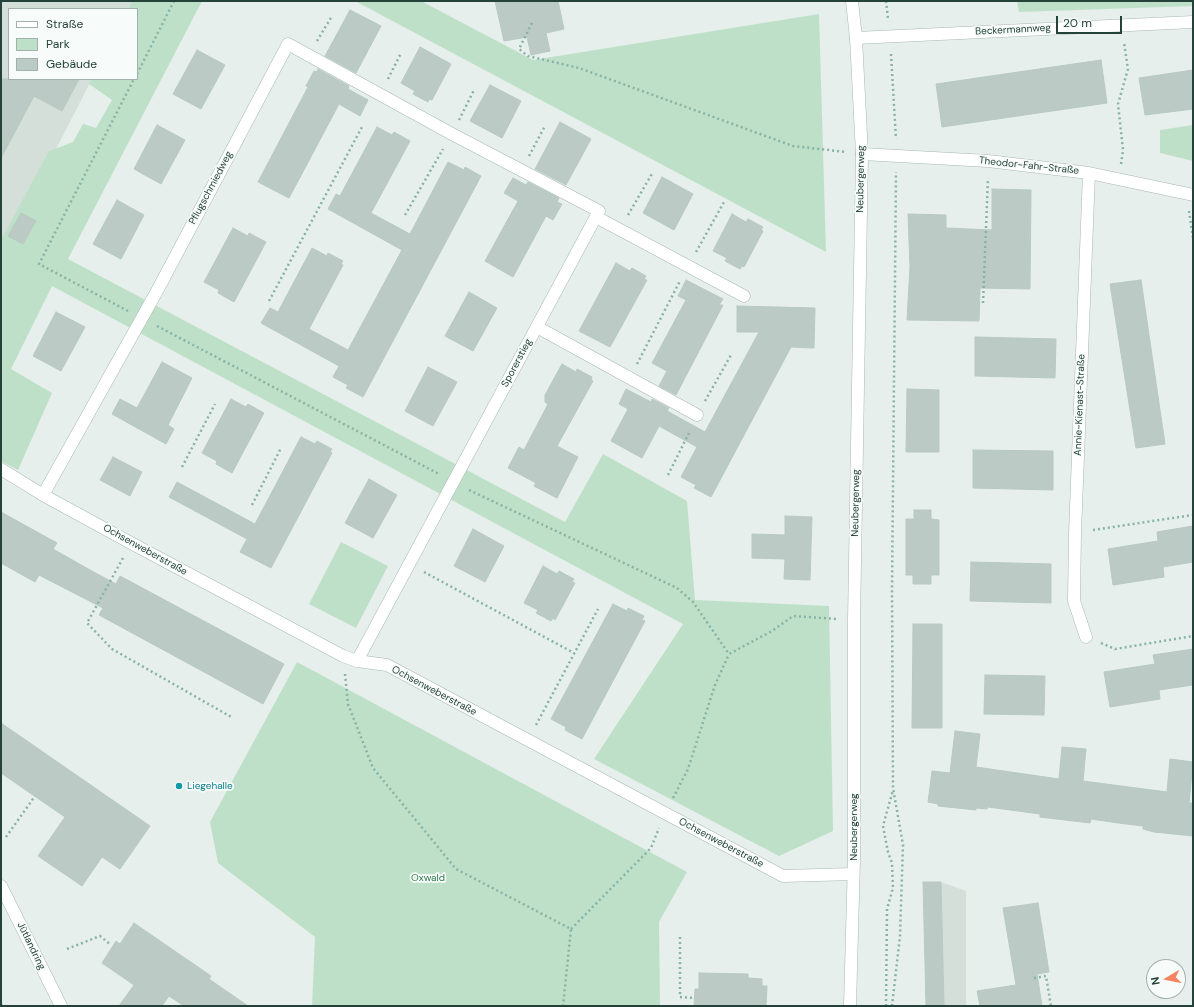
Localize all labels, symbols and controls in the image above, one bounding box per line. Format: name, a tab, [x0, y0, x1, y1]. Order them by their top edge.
legend	[8, 8, 138, 80]
scale bar	[1058, 8, 1124, 34]
text: 20 m	[1063, 15, 1092, 31]
text: Straße	[46, 16, 83, 32]
street label: Beckermannweg	[975, 22, 1051, 38]
text: Park	[46, 36, 70, 52]
text: Gebäude	[46, 56, 97, 72]
street label: Neubergerweg	[854, 145, 868, 213]
street label: Pflugschmiedweg	[187, 149, 235, 227]
street label: Theodor-Fahr-Straße	[978, 155, 1080, 177]
street label: Sporerstieg	[499, 337, 535, 389]
street label: Annie-Kienast-Straße	[1072, 354, 1088, 456]
street label: Neubergerweg	[849, 469, 863, 537]
street label: Ochsenweberstraße	[101, 522, 189, 578]
street label: Ochsenweberstraße	[389, 664, 479, 718]
place label: Liegehalle	[187, 780, 233, 792]
marker: Liegehalle	[174, 781, 184, 791]
street label: Neubergerweg	[848, 793, 860, 861]
street label: Ochsenweberstraße	[676, 816, 766, 870]
park label: Oxwald	[411, 872, 445, 884]
street label: Jütlandring	[14, 920, 48, 972]
north arrow	[1146, 959, 1186, 999]
text: N	[1148, 976, 1163, 986]

